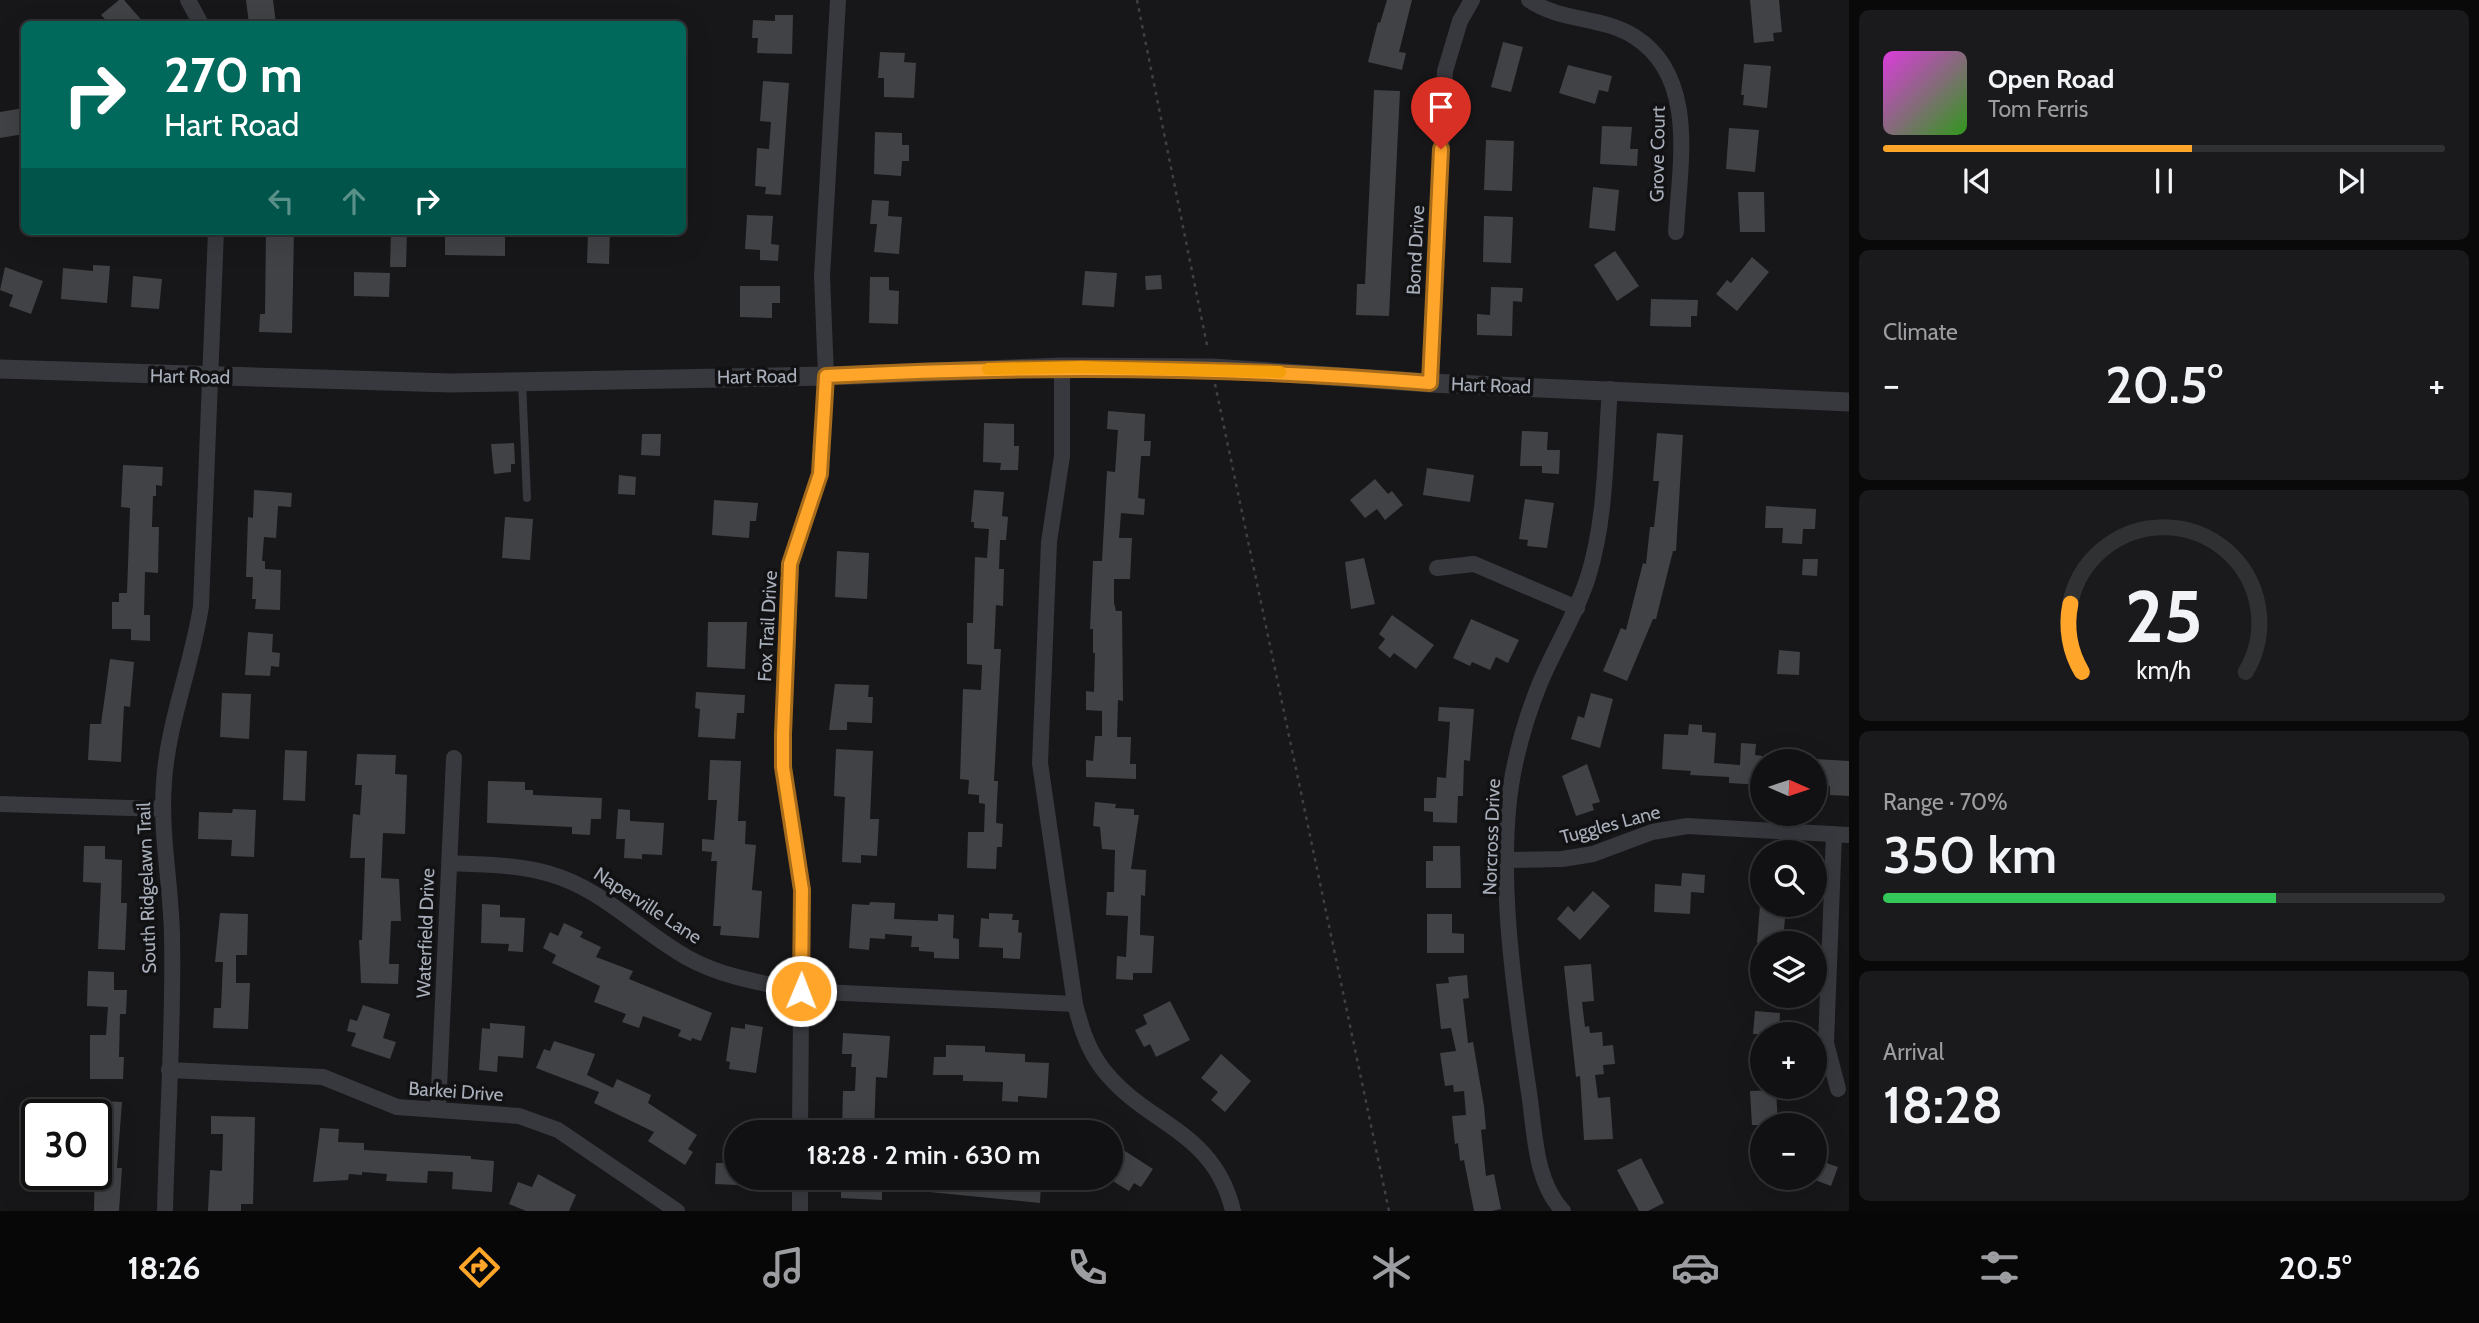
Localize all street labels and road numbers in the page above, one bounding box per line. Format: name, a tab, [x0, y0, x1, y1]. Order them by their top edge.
street label: Grove Court	[1645, 105, 1670, 202]
street label: Bond Drive	[1402, 204, 1429, 295]
street label: Hart Road	[150, 364, 230, 389]
street label: Hart Road	[717, 364, 797, 389]
street label: Hart Road	[1450, 373, 1531, 398]
street label: Fox Trail Drive	[753, 570, 782, 682]
street label: Norcross Drive	[1478, 778, 1505, 896]
street label: Tuggles Lane	[1558, 800, 1663, 849]
street label: South Ridgelawn Trail	[132, 801, 161, 974]
street label: Naperville Lane	[590, 862, 706, 949]
street label: Waterfield Drive	[412, 867, 439, 998]
street label: Barkei Drive	[408, 1077, 505, 1106]

